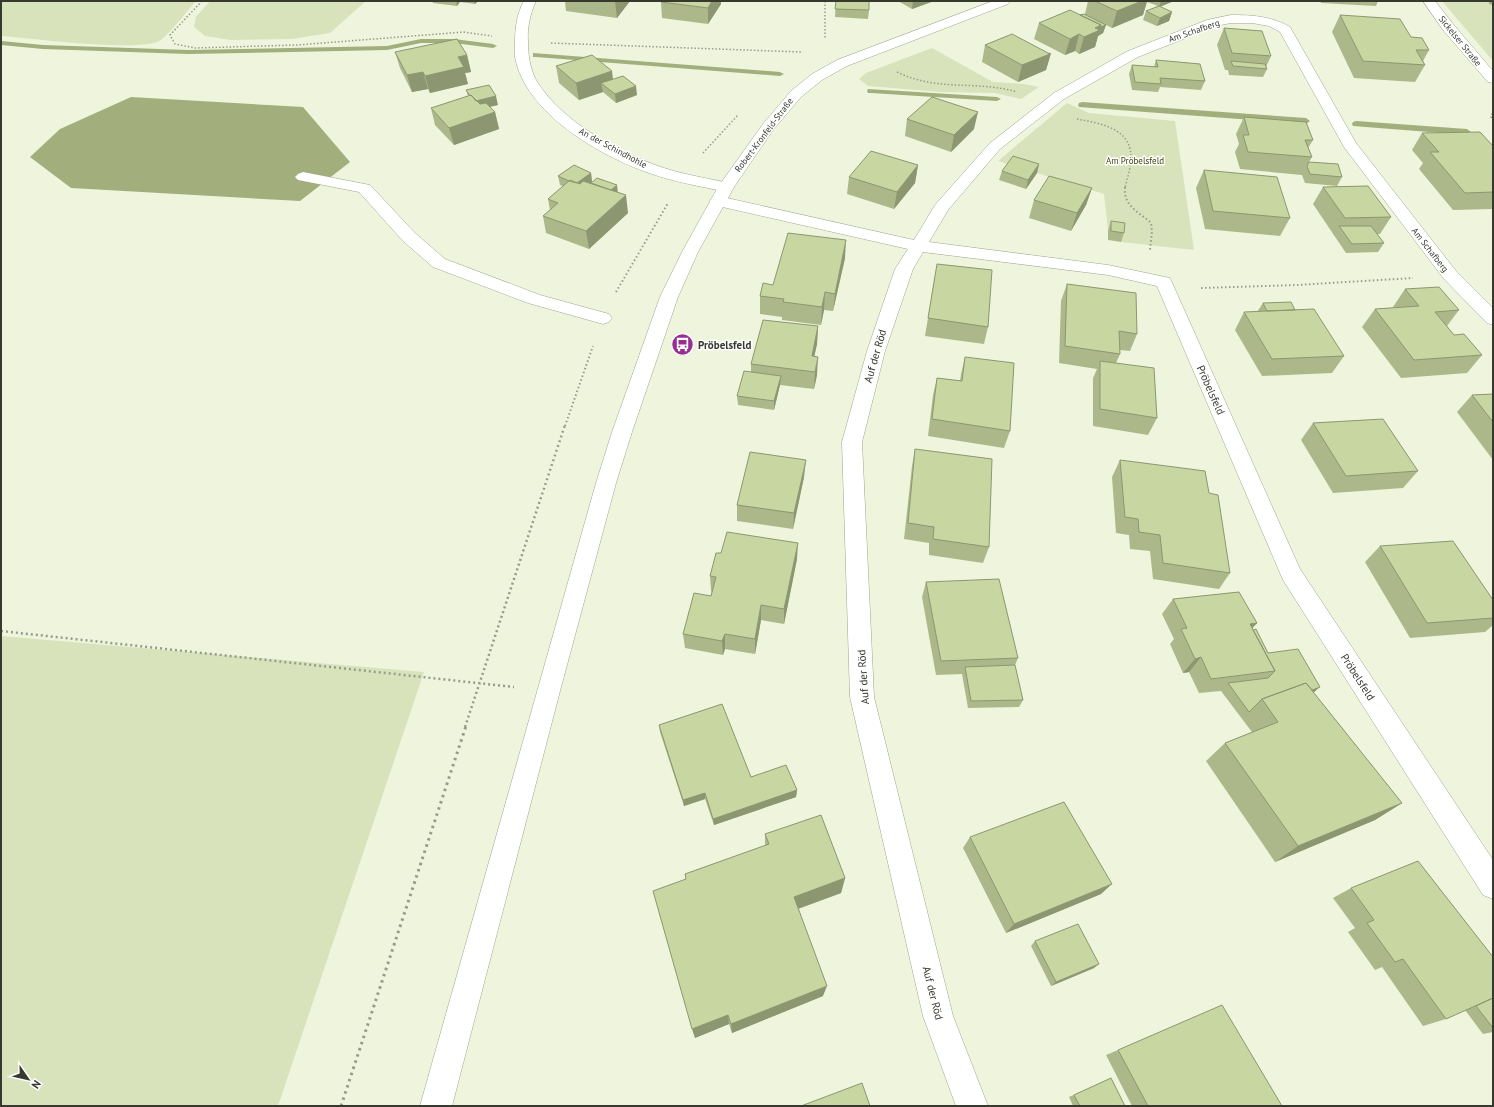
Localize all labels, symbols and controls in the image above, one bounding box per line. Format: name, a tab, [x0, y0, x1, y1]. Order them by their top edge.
street label: Sickelser Straße	[1437, 13, 1484, 68]
street label: Am Schafberg	[1167, 17, 1221, 44]
street label: Robert-Kronfeld-Straße	[732, 95, 795, 174]
street label: An der Schindhohle	[577, 125, 649, 170]
park label: Am Pröbelsfeld	[1106, 155, 1164, 166]
street label: Am Schafberg	[1410, 225, 1451, 274]
street label: Auf der Röd	[861, 328, 889, 384]
bus stop icon: Pröbelsfeld	[670, 332, 696, 358]
place label: Pröbelsfeld	[698, 338, 751, 352]
street label: Pröbelsfeld	[1194, 363, 1228, 417]
street label: Auf der Röd	[854, 649, 872, 705]
street label: Pröbelsfeld	[1338, 651, 1378, 703]
street label: Auf der Röd	[920, 965, 946, 1021]
north arrow	[8, 1059, 48, 1099]
text: N	[28, 1078, 44, 1092]

